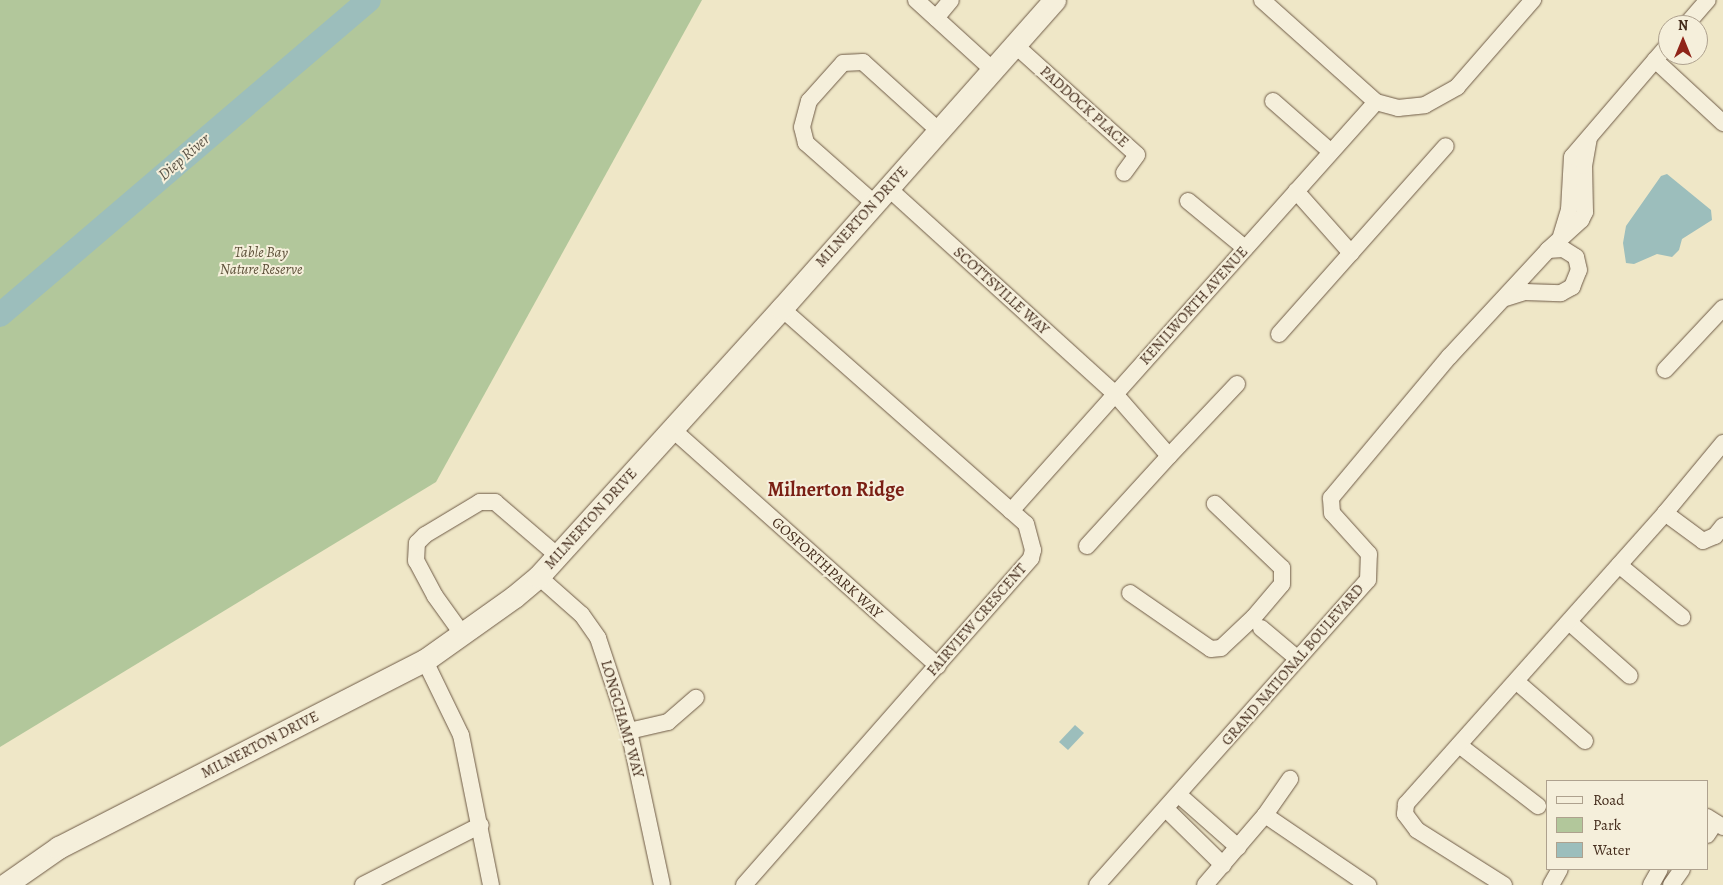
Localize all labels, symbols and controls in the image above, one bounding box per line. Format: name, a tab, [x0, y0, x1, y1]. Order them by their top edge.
north arrow	[1658, 15, 1708, 65]
text: N	[1678, 16, 1688, 35]
street label: PADDOCK PLACE	[1036, 63, 1132, 151]
water label: Diep River	[154, 129, 214, 185]
street label: MILNERTON DRIVE	[812, 163, 912, 271]
park label: Table Bay Nature Reserve	[220, 243, 302, 278]
street label: SCOTTSVILLE WAY	[949, 243, 1053, 339]
street label: KENILWORTH AVENUE	[1136, 243, 1252, 369]
street label: MILNERTON DRIVE	[541, 465, 641, 573]
district label: Milnerton Ridge	[768, 477, 904, 501]
street label: GOSFORTHPARK WAY	[768, 514, 886, 622]
street label: FAIRVIEW CRESCENT	[923, 560, 1031, 680]
street label: GRAND NATIONAL BOULEVARD	[1218, 581, 1368, 749]
street label: LONGCHAMP WAY	[597, 658, 647, 780]
street label: MILNERTON DRIVE	[198, 708, 322, 782]
legend	[1546, 780, 1708, 870]
text: Road	[1593, 790, 1624, 810]
text: Park	[1593, 815, 1621, 835]
text: Water	[1593, 840, 1630, 860]

